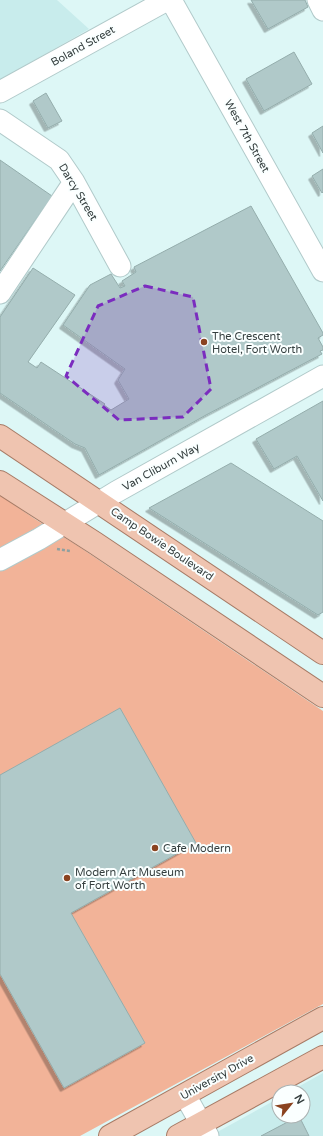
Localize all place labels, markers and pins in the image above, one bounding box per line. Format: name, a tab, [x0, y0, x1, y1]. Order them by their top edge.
place label: The Crescent Hotel, Fort Worth	[212, 330, 302, 356]
marker: The Crescent Hotel, Fort Worth	[199, 337, 209, 347]
place label: Cafe Modern	[163, 842, 231, 855]
marker: Cafe Modern	[150, 843, 160, 853]
place label: Modern Art Museum of Fort Worth	[75, 866, 184, 892]
marker: Modern Art Museum of Fort Worth	[62, 873, 72, 883]

